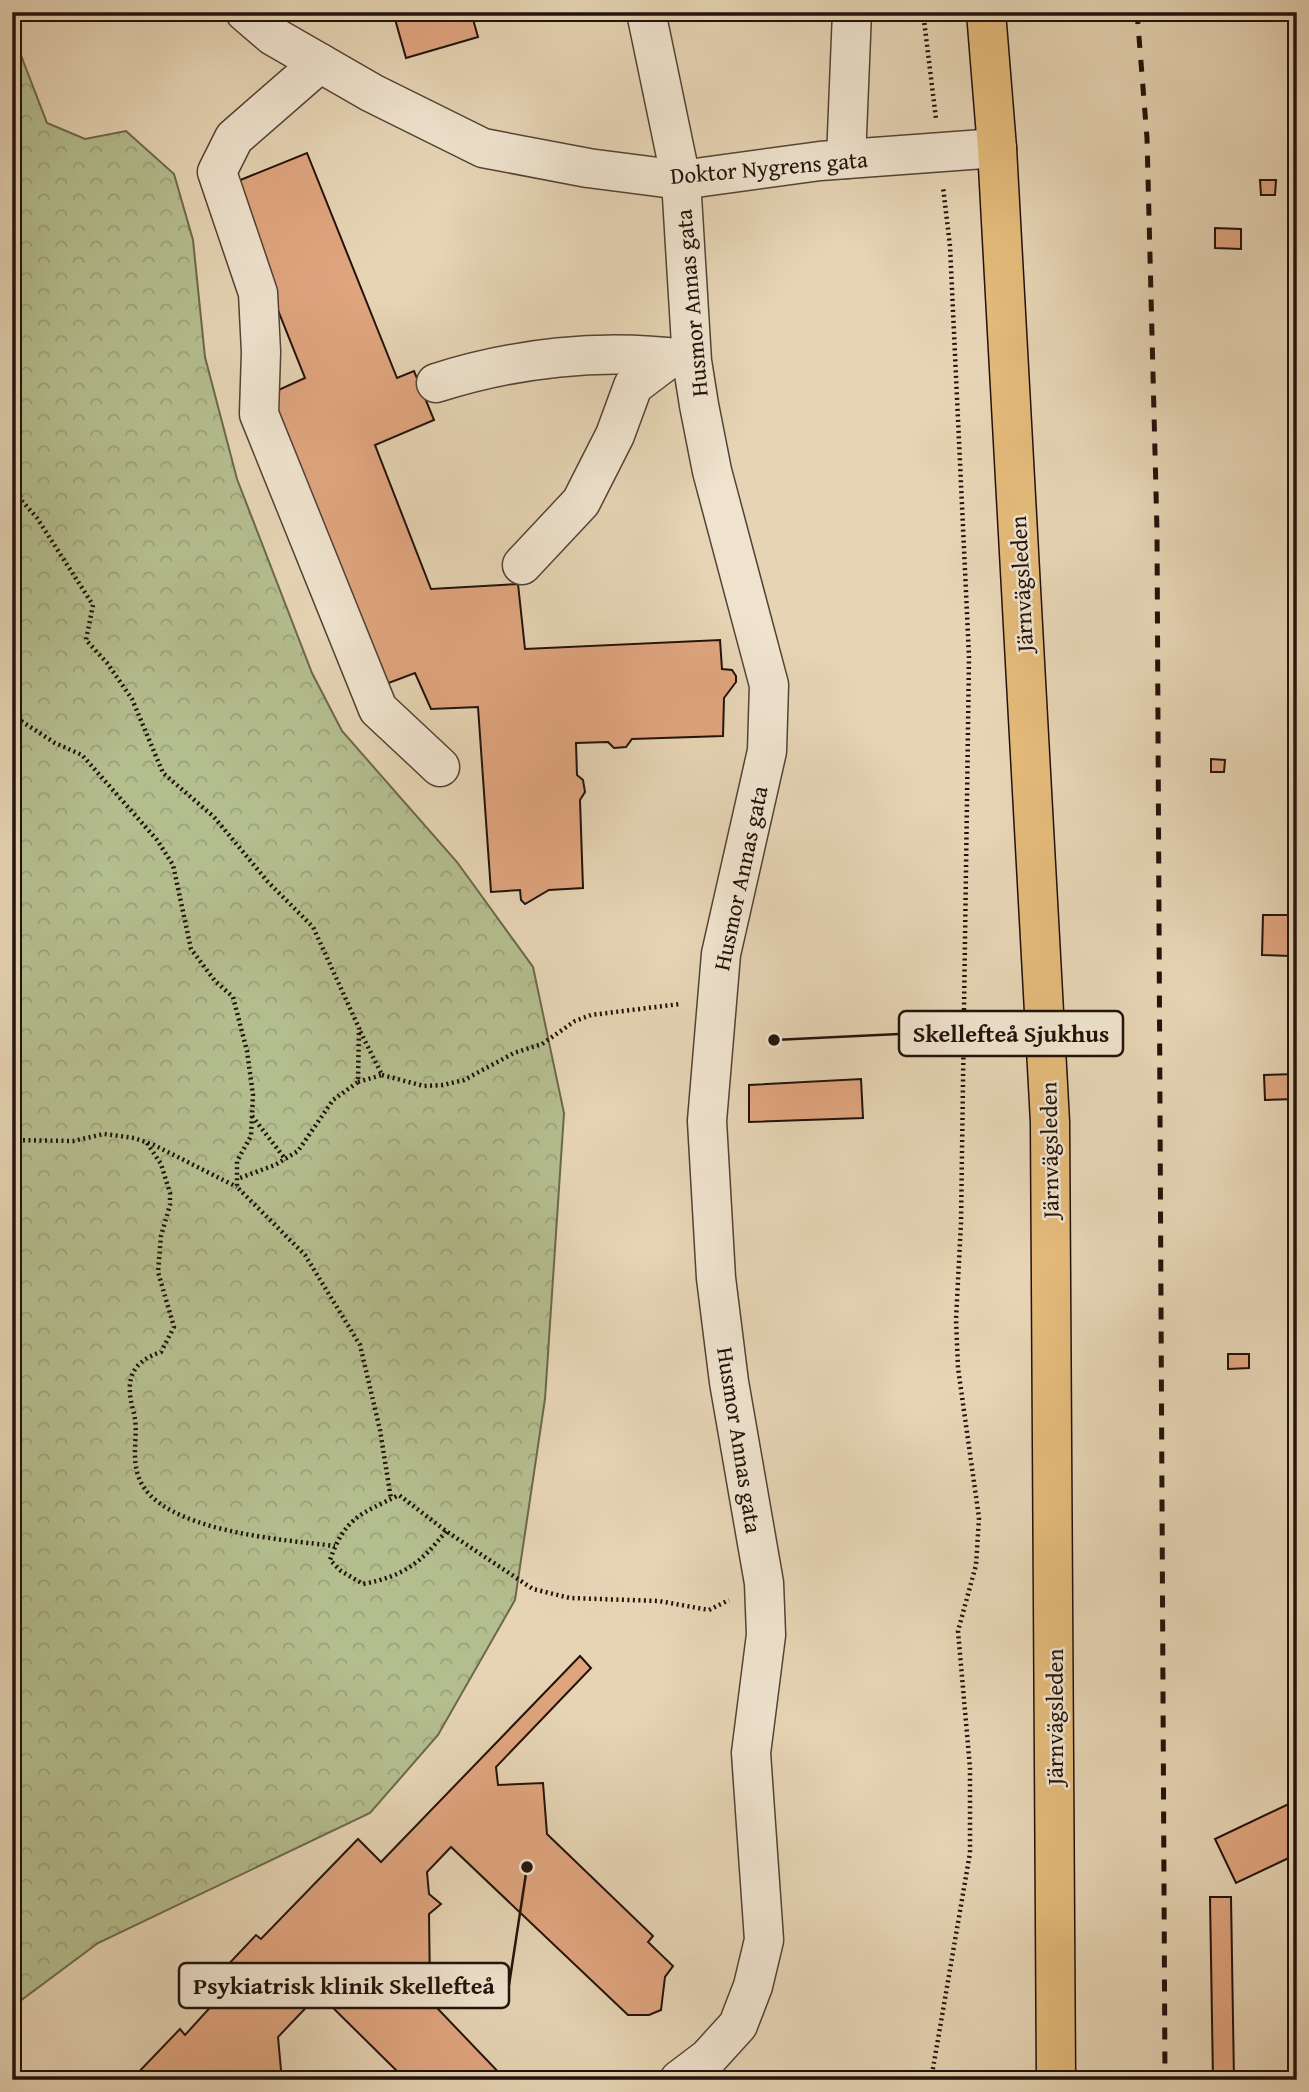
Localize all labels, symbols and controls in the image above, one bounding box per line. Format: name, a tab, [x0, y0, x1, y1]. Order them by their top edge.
street label: Doktor Nygrens gata	[669, 142, 869, 192]
street label: Husmor Annas gata	[666, 208, 716, 398]
street label: Järnvägsleden	[1001, 515, 1041, 656]
street label: Husmor Annas gata	[704, 782, 776, 973]
callout: Skellefteå Sjukhus	[899, 1011, 1123, 1056]
text: Skellefteå Sjukhus	[913, 1016, 1109, 1051]
street label: Järnvägsleden	[1031, 1081, 1067, 1222]
street label: Husmor Annas gata	[709, 1345, 771, 1536]
street label: Järnvägsleden	[1038, 1649, 1071, 1788]
callout: Psykiatrisk klinik Skellefteå	[179, 1963, 509, 2008]
text: Psykiatrisk klinik Skellefteå	[193, 1968, 495, 2003]

